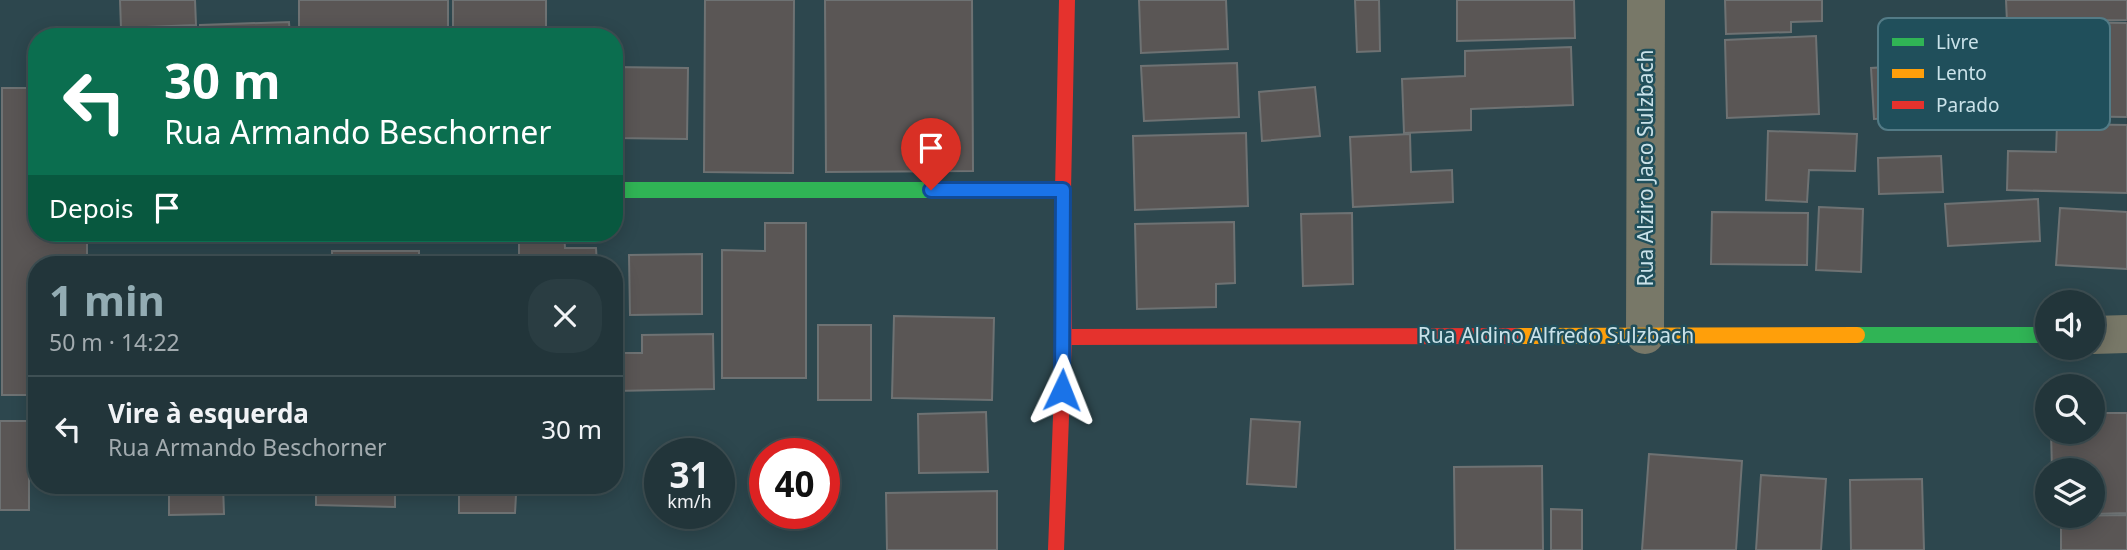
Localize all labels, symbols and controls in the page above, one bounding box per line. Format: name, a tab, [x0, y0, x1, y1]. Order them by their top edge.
legend	[1878, 18, 2110, 130]
text: Livre	[1936, 29, 1979, 55]
text: 30 m	[164, 47, 281, 113]
street label: Rua Alziro Jaco Sulzbach	[1631, 49, 1659, 287]
icon: left	[49, 56, 140, 147]
text: Lento	[1936, 60, 1987, 86]
text: Parado	[1936, 92, 1999, 118]
text: Rua Armando Beschorner	[164, 110, 552, 153]
pin	[901, 118, 961, 190]
icon: arrive	[912, 129, 950, 167]
icon: arrive	[148, 189, 186, 227]
text: Depois	[49, 190, 134, 226]
text: 1 min	[49, 271, 165, 328]
button: close	[528, 279, 602, 353]
map controls	[2035, 290, 2105, 528]
button: sound	[2035, 290, 2105, 360]
street label: Rua Aldino Alfredo Sulzbach	[1418, 321, 1694, 349]
text: 50 m · 14:22	[49, 326, 180, 358]
position arrow	[1025, 353, 1099, 427]
button: search	[2035, 374, 2105, 444]
text: Vire à esquerda	[108, 395, 309, 431]
icon: left	[49, 410, 87, 448]
text: 30 m	[541, 411, 602, 447]
text: Rua Armando Beschorner	[108, 431, 387, 463]
speed limit sign: 40	[749, 438, 840, 529]
text: 31	[669, 451, 710, 498]
button: layers	[2035, 458, 2105, 528]
text: km/h	[667, 489, 712, 513]

